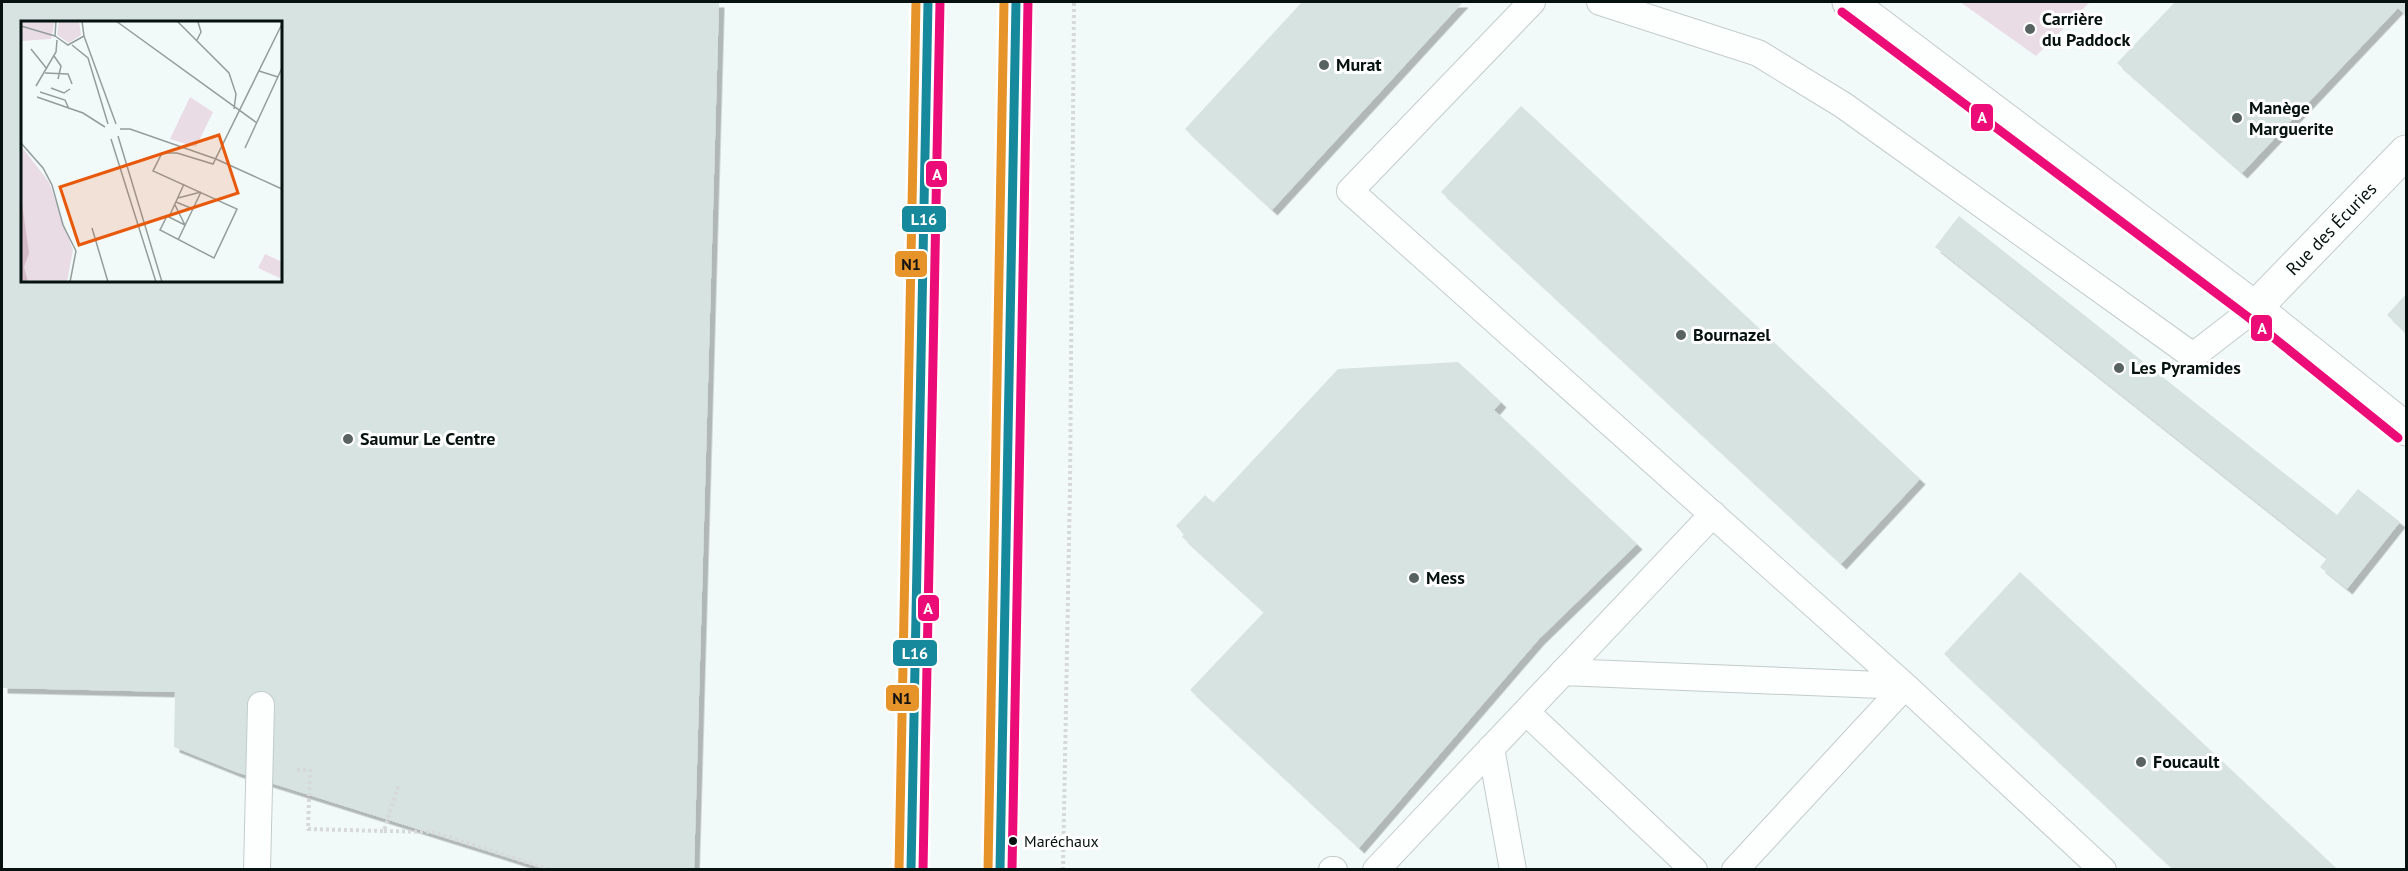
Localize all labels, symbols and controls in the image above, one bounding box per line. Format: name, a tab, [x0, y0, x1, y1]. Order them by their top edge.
place label: Carrière du Paddock	[2042, 7, 2131, 51]
inset map	[21, 21, 282, 282]
marker: Carrière du Paddock	[2023, 22, 2037, 36]
place label: Murat	[1336, 53, 1382, 76]
marker: Murat	[1317, 58, 1331, 72]
place label: Manège Marguerite	[2249, 96, 2334, 140]
line badge: A	[1970, 103, 1994, 132]
text: A	[1977, 107, 1987, 127]
marker: Manège Marguerite	[2230, 111, 2244, 125]
line badge: A	[925, 160, 948, 188]
text: A	[932, 164, 942, 184]
street label: Rue des Écuries	[2281, 177, 2381, 280]
line badge: L16	[901, 205, 947, 233]
text: L16	[911, 209, 937, 229]
line badge: N1	[894, 250, 928, 278]
text: N1	[901, 254, 921, 274]
line badge: A	[2250, 314, 2273, 342]
text: A	[2257, 318, 2267, 338]
place label: Bournazel	[1693, 323, 1771, 346]
marker: Bournazel	[1674, 328, 1688, 342]
place label: Les Pyramides	[2131, 356, 2241, 379]
marker: Les Pyramides	[2112, 361, 2126, 375]
place label: Saumur Le Centre	[360, 427, 495, 450]
marker: Saumur Le Centre	[341, 432, 355, 446]
place label: Mess	[1426, 566, 1465, 589]
marker: Mess	[1407, 571, 1421, 585]
line badge: A	[917, 594, 940, 622]
text: A	[923, 598, 933, 618]
line badge: L16	[892, 639, 938, 667]
text: L16	[902, 643, 928, 663]
line badge: N1	[885, 684, 920, 712]
text: N1	[892, 688, 912, 708]
place label: Foucault	[2153, 750, 2220, 773]
marker: Foucault	[2134, 755, 2148, 769]
place label: Maréchaux	[1024, 831, 1099, 851]
marker: Maréchaux	[1007, 835, 1019, 847]

